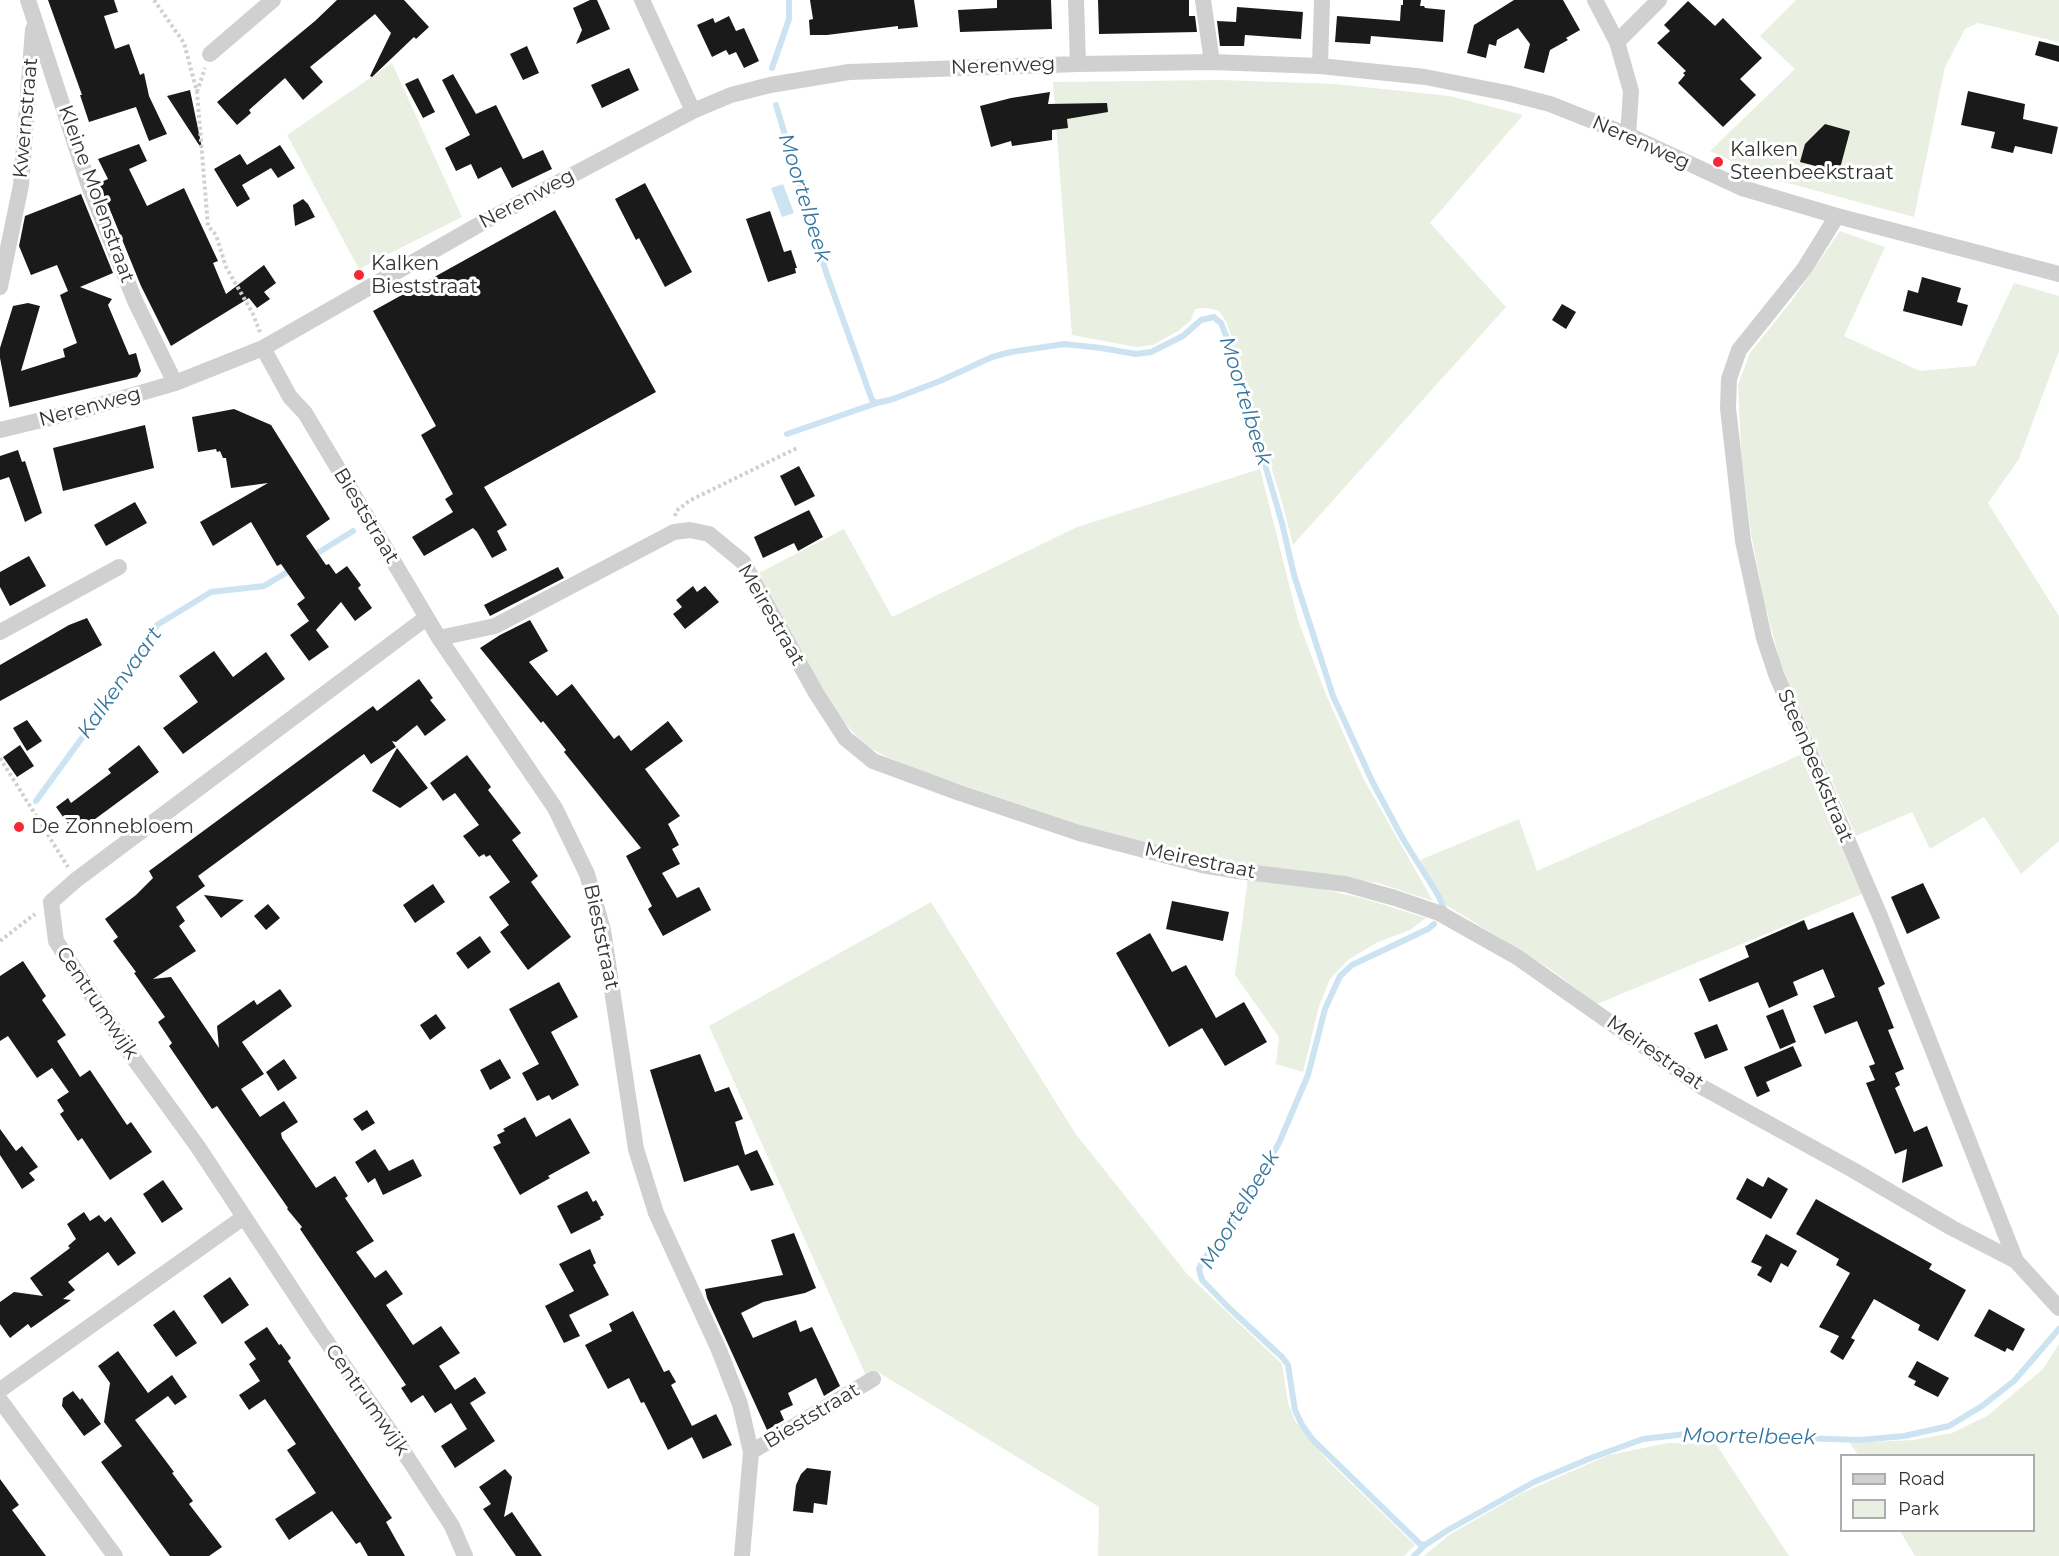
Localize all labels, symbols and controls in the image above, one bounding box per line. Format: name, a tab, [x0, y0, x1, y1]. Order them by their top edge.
street label: Nerenweg	[950, 52, 1056, 80]
street label: Kwernstraat	[9, 57, 43, 179]
street label: Kleine Molenstraat	[53, 102, 139, 286]
street label: Nerenweg	[1588, 111, 1694, 175]
water label: Moortelbeek	[772, 130, 836, 266]
place label: Kalken Steenbeekstraat	[1730, 138, 1894, 185]
marker: Kalken Steenbeekstraat	[1711, 155, 1725, 169]
street label: Nerenweg	[475, 164, 579, 234]
place label: Kalken Bieststraat	[371, 252, 478, 299]
marker: Kalken Bieststraat	[352, 268, 366, 282]
water label: Moortelbeek	[1213, 333, 1277, 469]
street label: Nerenweg	[36, 382, 144, 432]
street label: Bieststraat	[328, 464, 404, 568]
street label: Meirestraat	[732, 560, 810, 670]
water label: Kalkenvaart	[72, 623, 168, 743]
street label: Steenbeekstraat	[1772, 686, 1858, 846]
place label: De Zonnebloem	[31, 815, 194, 839]
marker: De Zonnebloem	[12, 820, 26, 834]
street label: Meirestraat	[1142, 837, 1258, 885]
street label: Bieststraat	[578, 882, 624, 992]
street label: Centrumwijk	[51, 942, 143, 1064]
street label: Meirestraat	[1602, 1011, 1708, 1095]
water label: Moortelbeek	[1195, 1146, 1285, 1274]
street label: Centrumwijk	[320, 1340, 414, 1460]
street label: Bieststraat	[760, 1378, 864, 1454]
water label: Moortelbeek	[1682, 1423, 1816, 1451]
legend	[1840, 1454, 2035, 1532]
text: Road	[1898, 1468, 1945, 1490]
text: Park	[1898, 1498, 1939, 1520]

